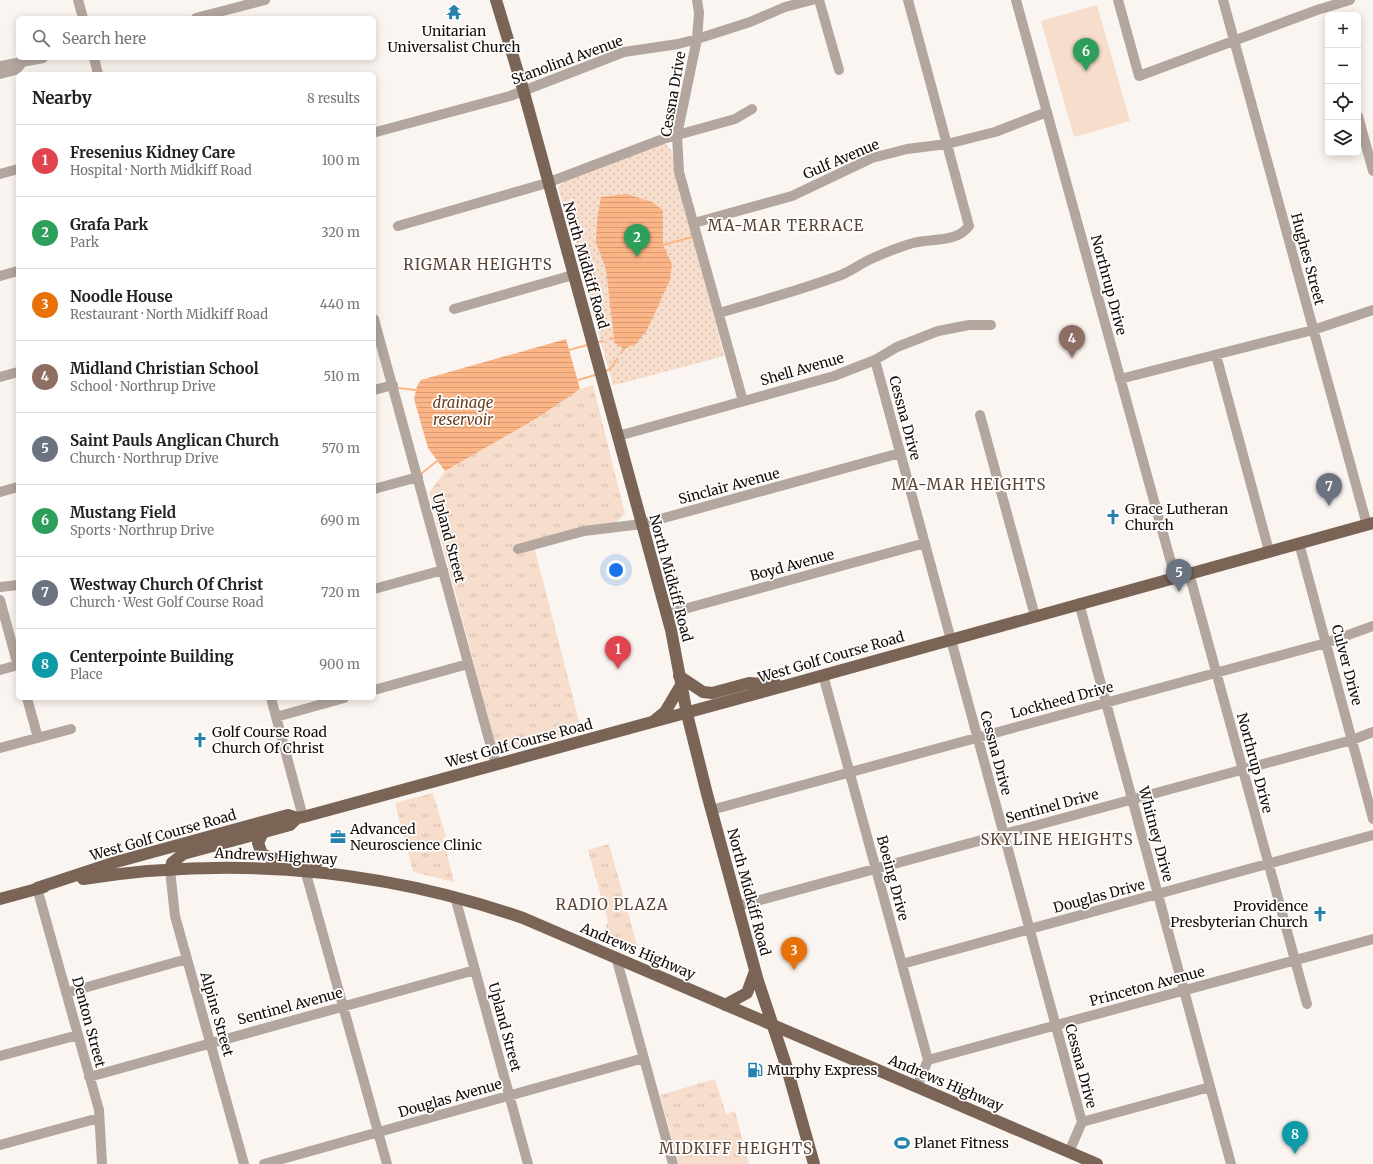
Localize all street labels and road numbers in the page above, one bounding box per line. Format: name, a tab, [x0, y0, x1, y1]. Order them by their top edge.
street label: Stanolind Avenue	[509, 31, 625, 89]
street label: Cessna Drive	[657, 50, 689, 138]
street label: Gulf Avenue	[800, 135, 882, 183]
street label: North Midkiff Road	[559, 199, 613, 331]
street label: Hughes Street	[1287, 211, 1329, 308]
street label: Northrup Drive	[1087, 233, 1131, 337]
street label: Shell Avenue	[758, 349, 846, 389]
street label: Cessna Drive	[885, 374, 925, 462]
street label: Sinclair Avenue	[676, 464, 782, 508]
street label: Upland Street	[428, 491, 470, 585]
street label: North Midkiff Road	[645, 512, 697, 644]
street label: Boyd Avenue	[748, 545, 836, 585]
street label: Culver Drive	[1328, 623, 1366, 707]
street label: West Golf Course Road	[755, 627, 907, 687]
street label: Lockheed Drive	[1009, 678, 1115, 722]
street label: Cessna Drive	[976, 709, 1016, 797]
street label: Northrup Drive	[1233, 711, 1277, 815]
street label: West Golf Course Road	[443, 715, 595, 772]
street label: Whitney Drive	[1134, 783, 1177, 884]
street label: Sentinel Drive	[1004, 785, 1100, 827]
street label: West Golf Course Road	[87, 805, 239, 865]
street label: North Midkiff Road	[723, 826, 775, 958]
street label: Boeing Drive	[873, 833, 913, 923]
street label: Andrews Highway	[213, 844, 339, 868]
street label: Douglas Drive	[1051, 875, 1147, 917]
street label: Andrews Highway	[577, 918, 699, 984]
street label: Princeton Avenue	[1087, 962, 1207, 1010]
street label: Alpine Street	[196, 969, 238, 1059]
street label: Denton Street	[68, 975, 110, 1070]
street label: Upland Street	[484, 980, 526, 1074]
street label: Sentinel Avenue	[235, 983, 345, 1029]
street label: Cessna Drive	[1061, 1022, 1101, 1110]
street label: Andrews Highway	[885, 1050, 1007, 1116]
street label: Douglas Avenue	[396, 1075, 504, 1121]

